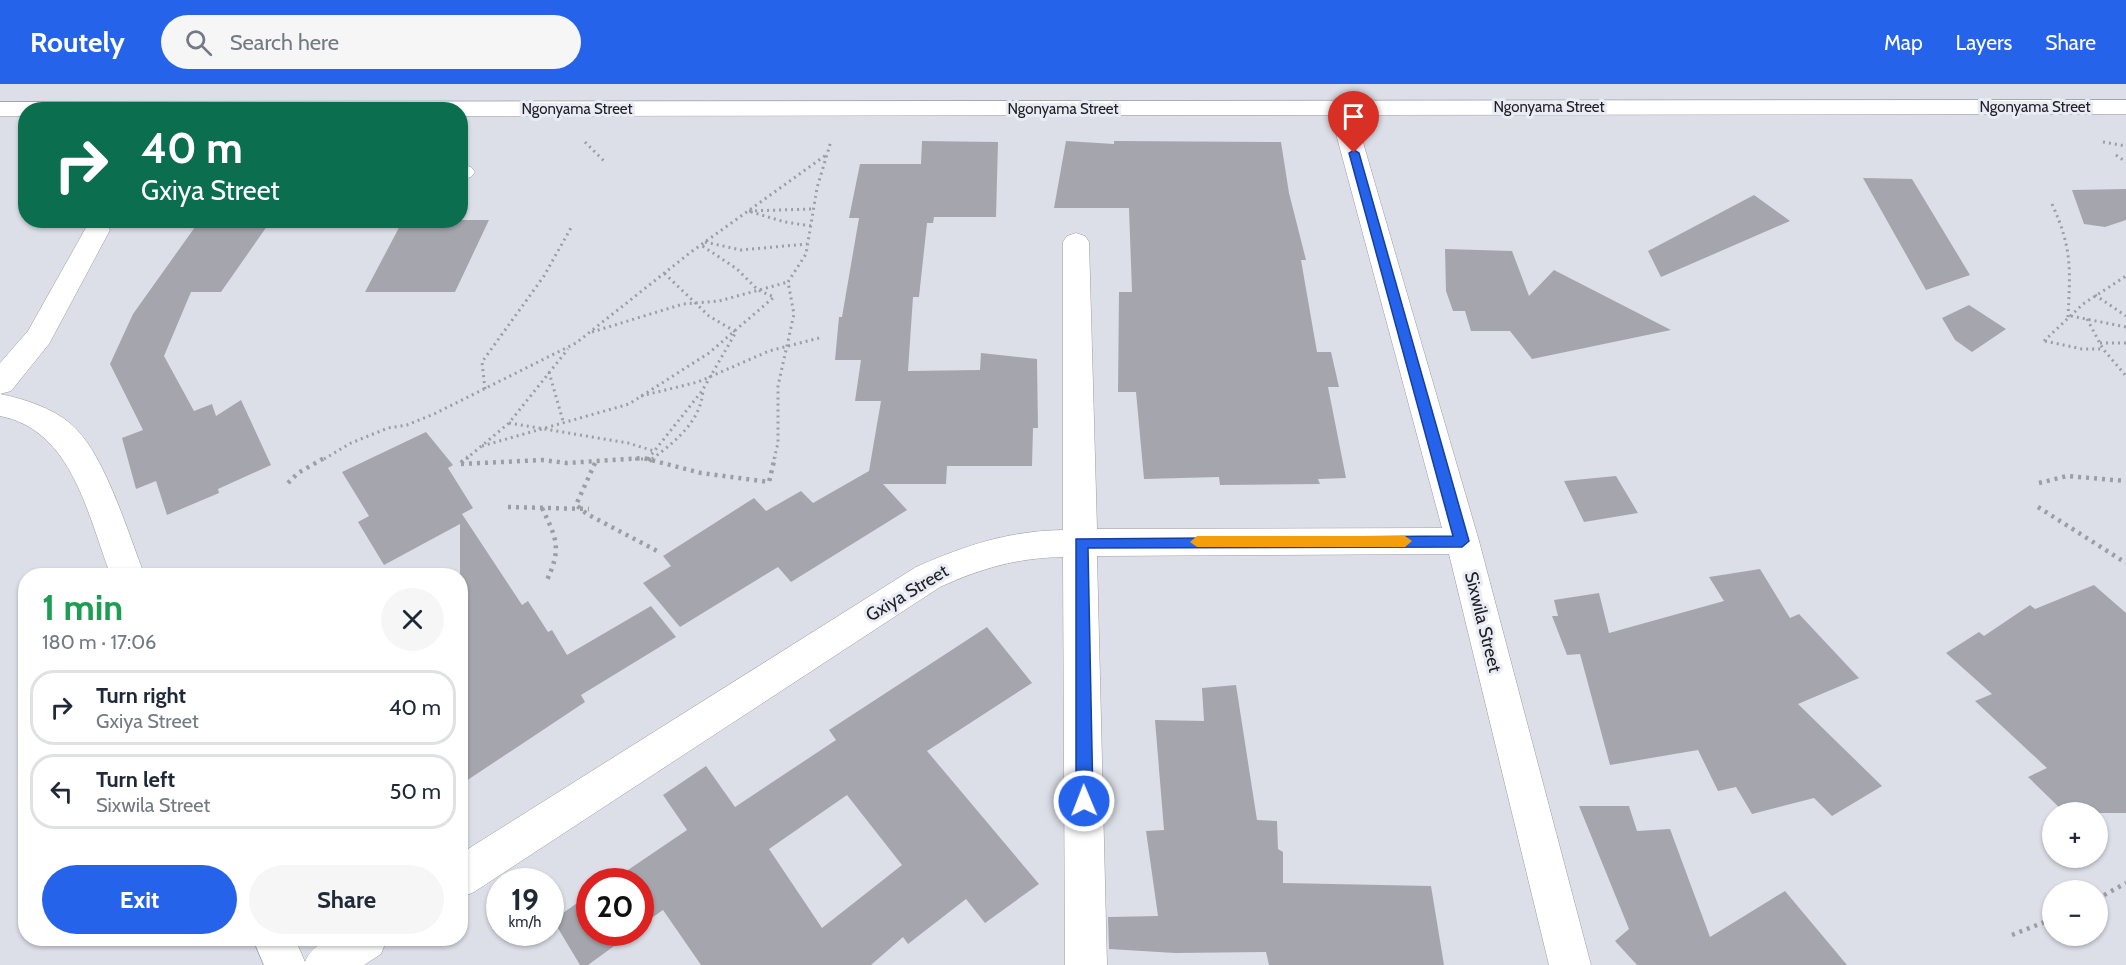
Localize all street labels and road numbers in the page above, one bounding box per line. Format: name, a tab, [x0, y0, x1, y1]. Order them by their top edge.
street label: Ngonyama Street	[1493, 98, 1605, 116]
street label: Ngonyama Street	[1979, 98, 2091, 116]
street label: Ngonyama Street	[521, 100, 633, 118]
street label: Ngonyama Street	[1007, 100, 1119, 118]
street label: Gxiya Street	[862, 560, 952, 626]
street label: Sixwila Street	[1460, 569, 1506, 675]

